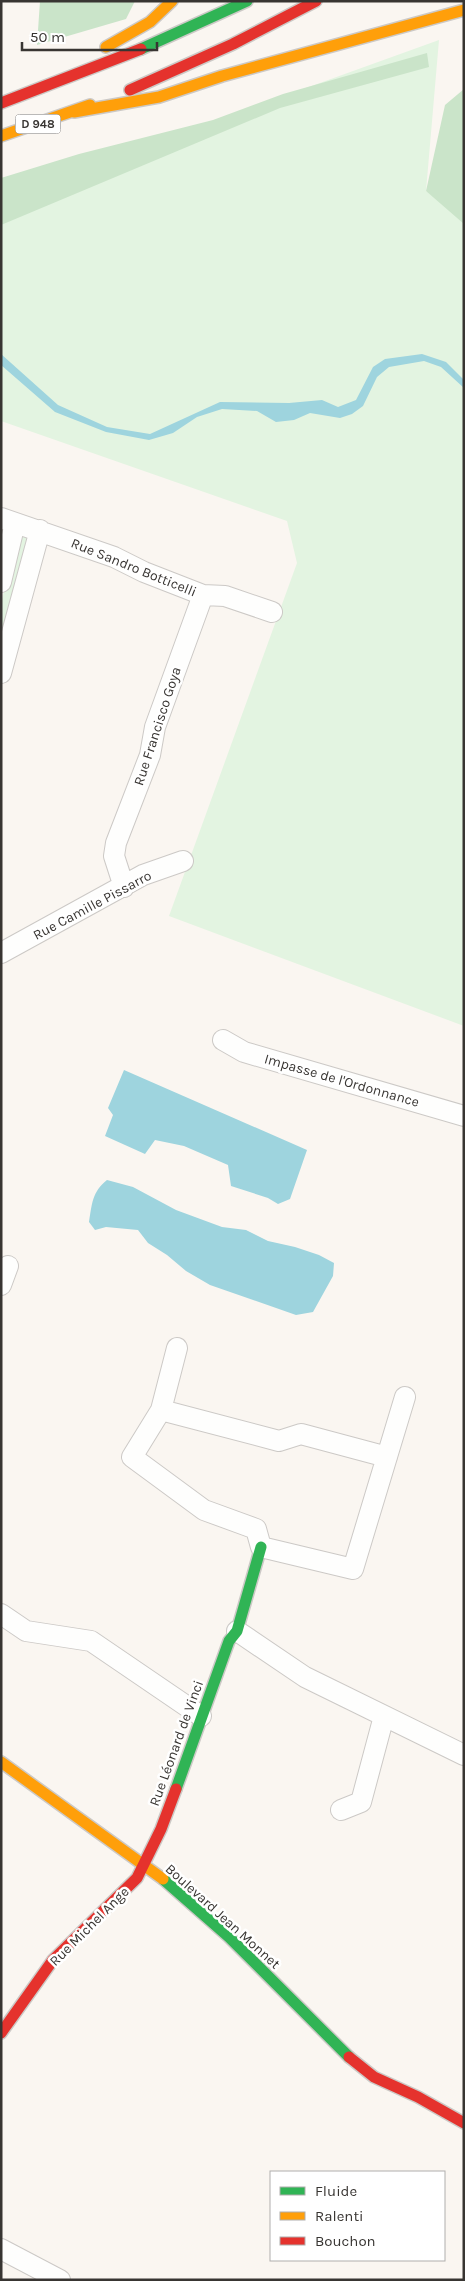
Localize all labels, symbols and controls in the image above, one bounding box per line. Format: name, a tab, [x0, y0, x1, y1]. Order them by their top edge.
scale bar	[22, 20, 158, 52]
text: 50 m	[30, 28, 65, 46]
road number: D 948	[15, 115, 60, 134]
street label: Rue Sandro Botticelli	[69, 534, 199, 600]
street label: Rue Francisco Goya	[130, 665, 185, 788]
street label: Rue Camille Pissarro	[30, 867, 154, 944]
street label: Impasse de l'Ordonnance	[262, 1050, 421, 1111]
street label: Rue Léonard de Vinci	[146, 1678, 207, 1808]
street label: Boulevard Jean Monnet	[162, 1860, 284, 1972]
street label: Rue Michel Ange	[46, 1883, 133, 1970]
legend	[270, 2171, 445, 2261]
text: Fluide	[315, 2182, 357, 2200]
text: Ralenti	[315, 2207, 364, 2225]
text: Bouchon	[315, 2232, 376, 2250]

